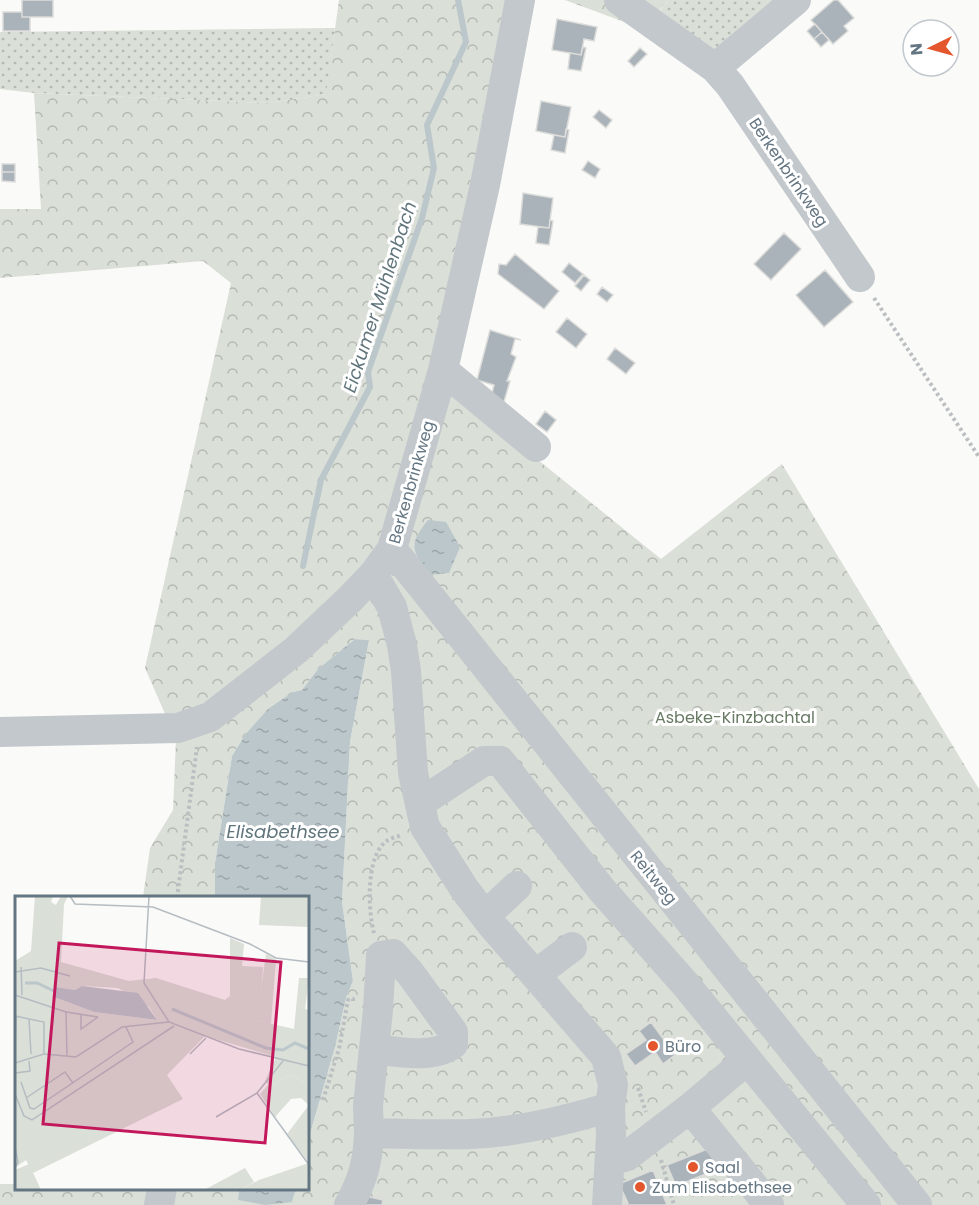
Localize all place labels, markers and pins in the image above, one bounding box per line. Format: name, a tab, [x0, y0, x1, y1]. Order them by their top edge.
place label: Büro	[665, 1035, 701, 1058]
marker: Büro	[646, 1039, 660, 1053]
place label: Saal	[705, 1156, 740, 1179]
marker: Saal	[686, 1160, 700, 1174]
place label: Zum Elisabethsee	[652, 1176, 792, 1199]
marker: Zum Elisabethsee	[633, 1180, 647, 1194]

